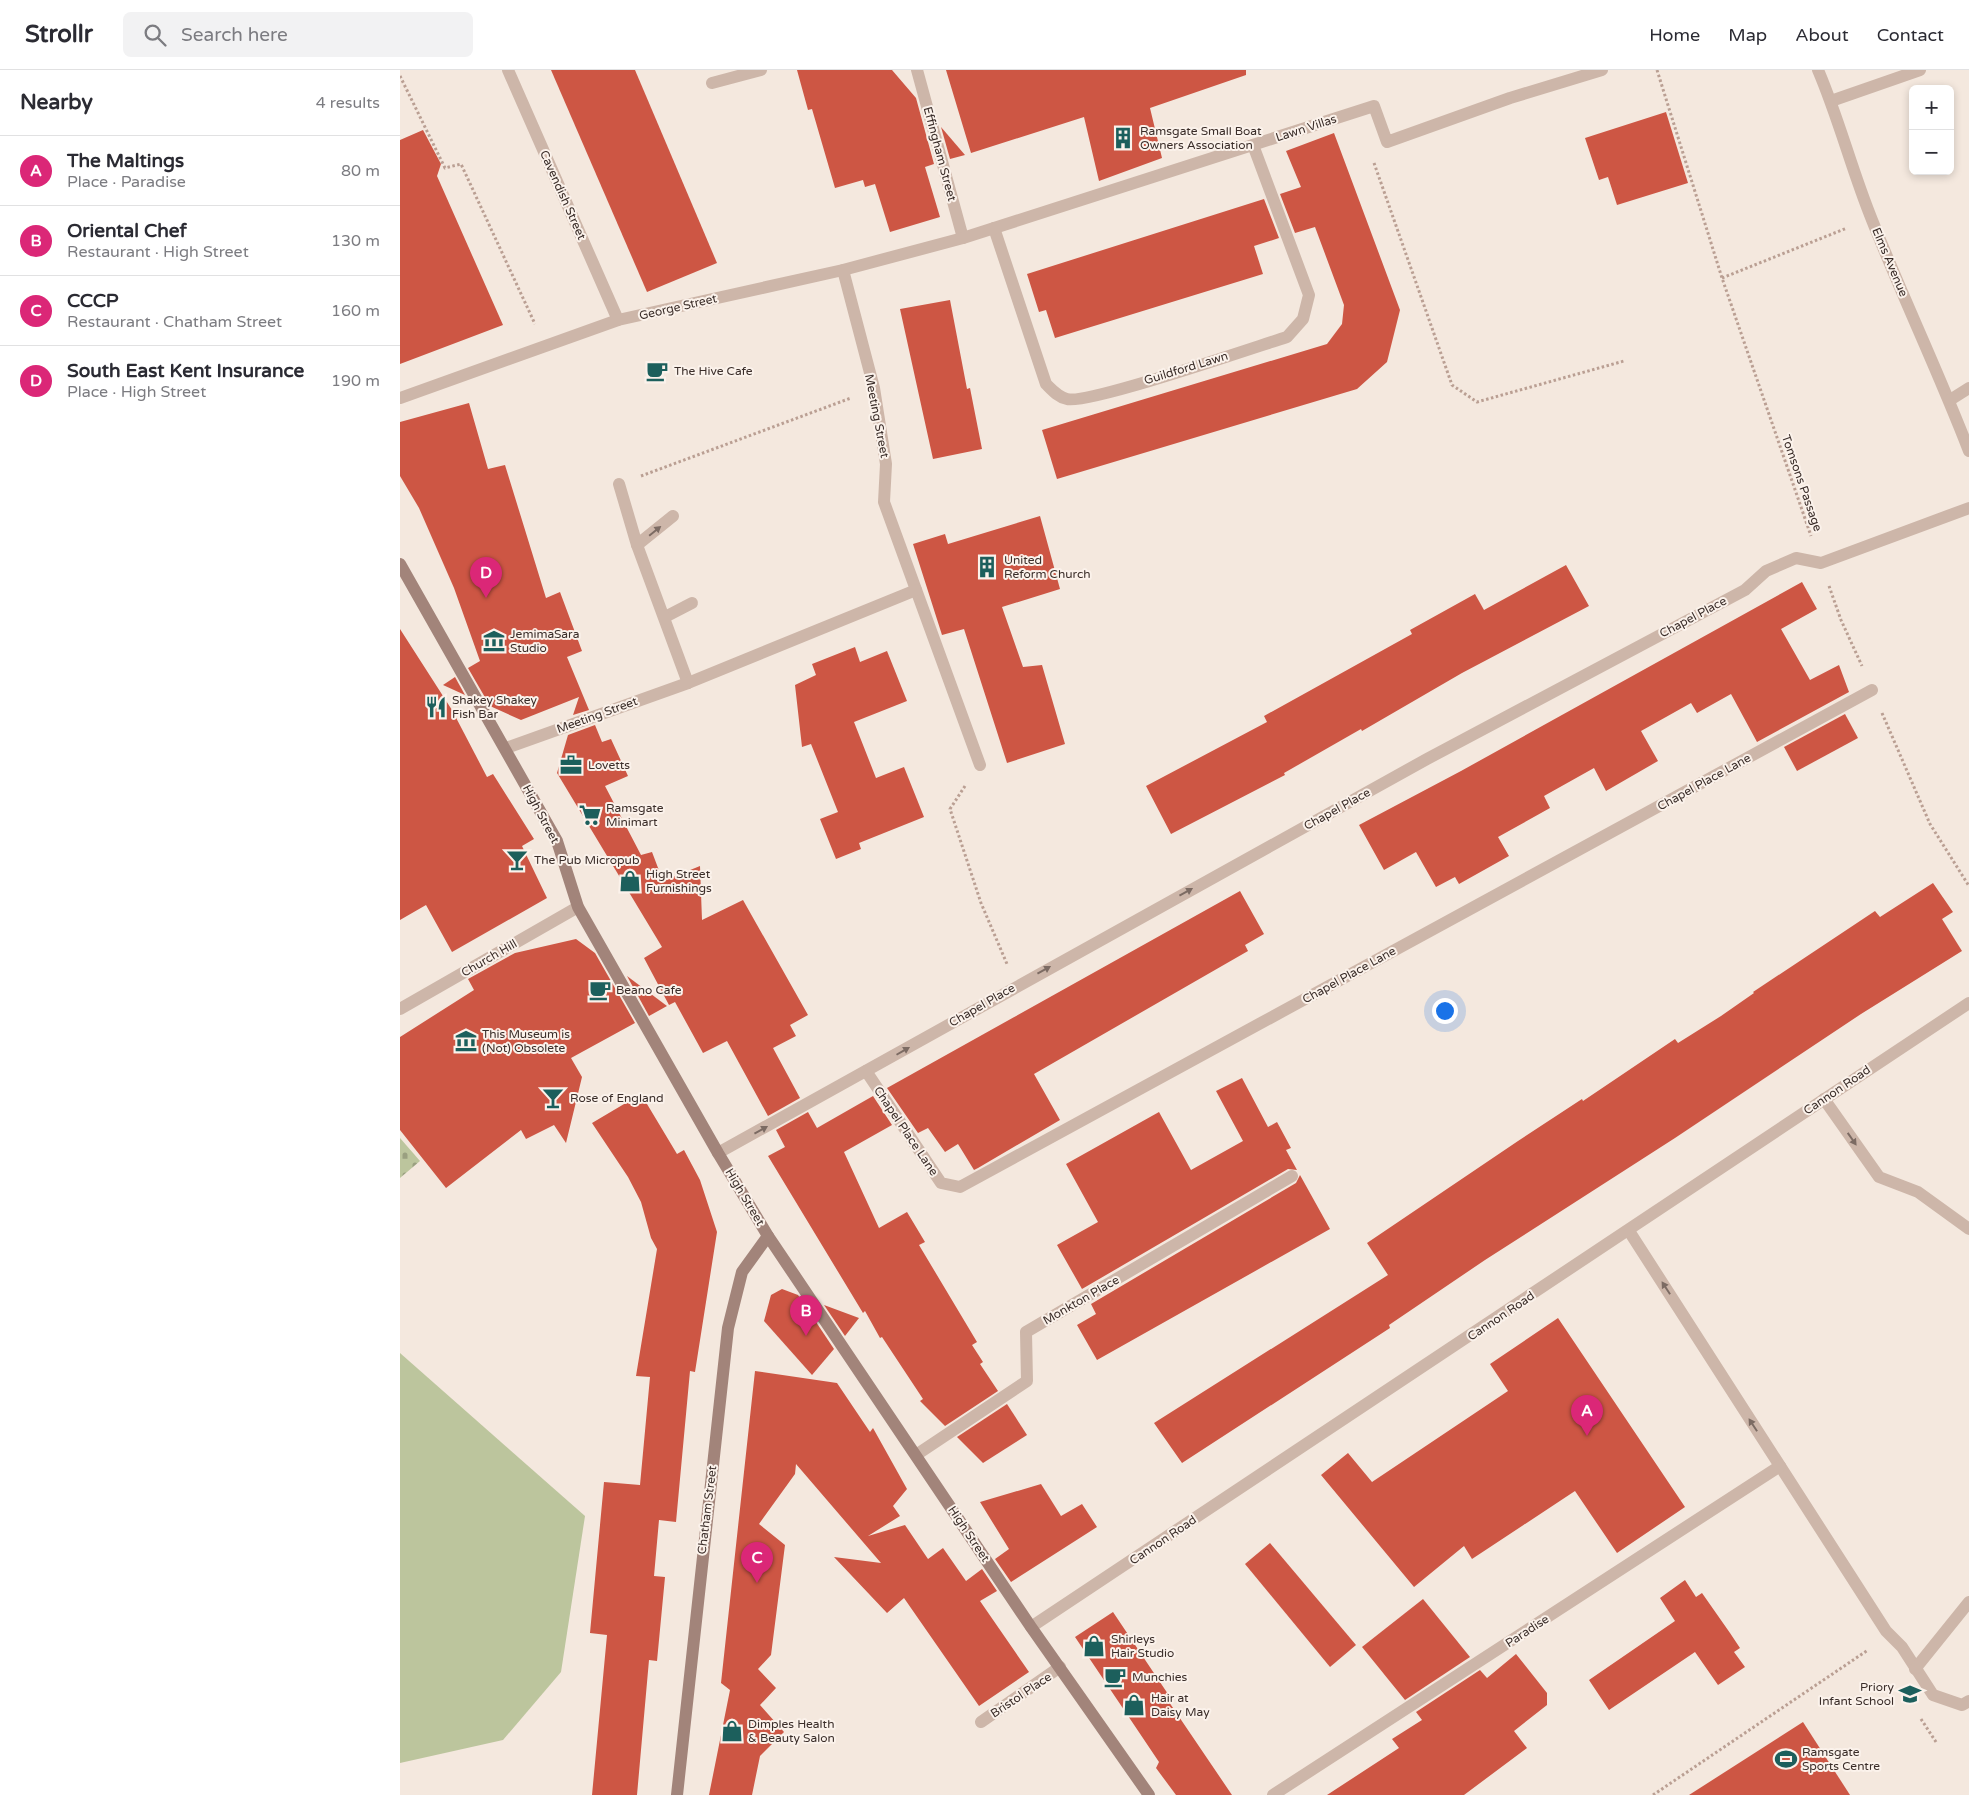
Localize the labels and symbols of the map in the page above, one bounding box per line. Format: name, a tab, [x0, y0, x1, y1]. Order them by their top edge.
street label: Effingham Street	[921, 105, 959, 203]
street label: Lawn Villas	[1274, 112, 1338, 144]
place label: Ramsgate Small Boat Owners Association	[1140, 124, 1262, 152]
building icon: Ramsgate Small Boat Owners Association	[1110, 125, 1136, 151]
street label: Cavendish Street	[537, 148, 589, 242]
street label: Elms Avenue	[1869, 225, 1911, 299]
street label: George Street	[638, 291, 719, 323]
street label: Guildford Lawn	[1142, 349, 1230, 387]
cafe icon: The Hive Cafe	[644, 358, 670, 384]
place label: The Hive Cafe	[674, 364, 753, 378]
street label: Meeting Street	[862, 373, 892, 459]
street label: Tomsons Passage	[1779, 433, 1825, 533]
one-way arrow	[649, 525, 662, 536]
place label: United Reform Church	[1004, 553, 1091, 581]
building icon: United Reform Church	[974, 554, 1000, 580]
pin: D	[470, 557, 502, 598]
street label: Chapel Place	[1657, 593, 1729, 640]
place label: JemimaSara Studio	[510, 627, 579, 655]
museum icon: JemimaSara Studio	[481, 628, 507, 654]
place label: Shakey Shakey Fish Bar	[452, 693, 538, 721]
restaurant icon: Shakey Shakey Fish Bar	[423, 694, 449, 720]
street label: Meeting Street	[555, 694, 640, 736]
street label: Chapel Place Lane	[1655, 750, 1753, 813]
office icon: Lovetts	[558, 752, 584, 778]
place label: Lovetts	[588, 758, 630, 772]
street label: High Street	[520, 782, 562, 846]
street label: Chapel Place	[1301, 785, 1373, 833]
place label: Ramsgate Minimart	[606, 801, 664, 829]
supermarket icon: Ramsgate Minimart	[577, 802, 603, 828]
bar icon: The Pub Micropub	[504, 847, 530, 873]
place label: The Pub Micropub	[534, 853, 639, 867]
place label: High Street Furnishings	[646, 867, 712, 895]
shop icon: High Street Furnishings	[617, 868, 643, 894]
one-way arrow	[1179, 888, 1194, 896]
street label: Church Hill	[459, 936, 519, 980]
street label: Chapel Place Lane	[1300, 943, 1398, 1006]
one-way arrow	[1037, 966, 1051, 975]
cafe icon: Beano Cafe	[587, 977, 613, 1003]
street label: Chapel Place	[947, 980, 1018, 1029]
place label: Beano Cafe	[616, 983, 682, 997]
your location	[1432, 998, 1458, 1024]
place label: This Museum is (Not) Obsolete	[482, 1027, 570, 1055]
museum icon: This Museum is (Not) Obsolete	[453, 1028, 479, 1054]
one-way arrow	[896, 1046, 909, 1055]
street label: Cannon Road	[1801, 1063, 1873, 1117]
street label: Chapel Place Lane	[871, 1084, 941, 1178]
bar icon: Rose of England	[540, 1085, 566, 1111]
place label: Rose of England	[570, 1091, 664, 1105]
one-way arrow	[754, 1125, 767, 1134]
one-way arrow	[1847, 1132, 1857, 1146]
street label: High Street	[722, 1166, 768, 1228]
street label: Monkton Place	[1040, 1272, 1122, 1327]
one-way arrow	[1661, 1282, 1671, 1295]
street label: Cannon Road	[1465, 1289, 1537, 1343]
pin: B	[790, 1295, 822, 1336]
pin: A	[1571, 1395, 1603, 1436]
one-way arrow	[1749, 1419, 1758, 1432]
street label: Chatham Street	[695, 1464, 719, 1555]
street label: High Street	[945, 1503, 993, 1565]
street label: Cannon Road	[1127, 1513, 1199, 1567]
pin: C	[741, 1542, 773, 1583]
street label: Paradise	[1503, 1612, 1552, 1650]
place label: Shirleys Hair Studio	[1111, 1632, 1174, 1660]
shop icon: Shirleys Hair Studio	[1081, 1633, 1107, 1659]
cafe icon: Munchies	[1102, 1664, 1128, 1690]
street label: Bristol Place	[988, 1669, 1054, 1720]
place label: Munchies	[1132, 1670, 1188, 1684]
place label: Priory Infant School	[1819, 1680, 1895, 1708]
school or university icon: Priory Infant School	[1897, 1681, 1923, 1707]
place label: Hair at Daisy May	[1151, 1691, 1210, 1719]
shop icon: Hair at Daisy May	[1121, 1692, 1147, 1718]
place label: Dimples Health & Beauty Salon	[748, 1717, 835, 1745]
shop icon: Dimples Health & Beauty Salon	[719, 1718, 745, 1744]
place label: Ramsgate Sports Centre	[1802, 1745, 1880, 1773]
sports icon: Ramsgate Sports Centre	[1773, 1746, 1799, 1772]

